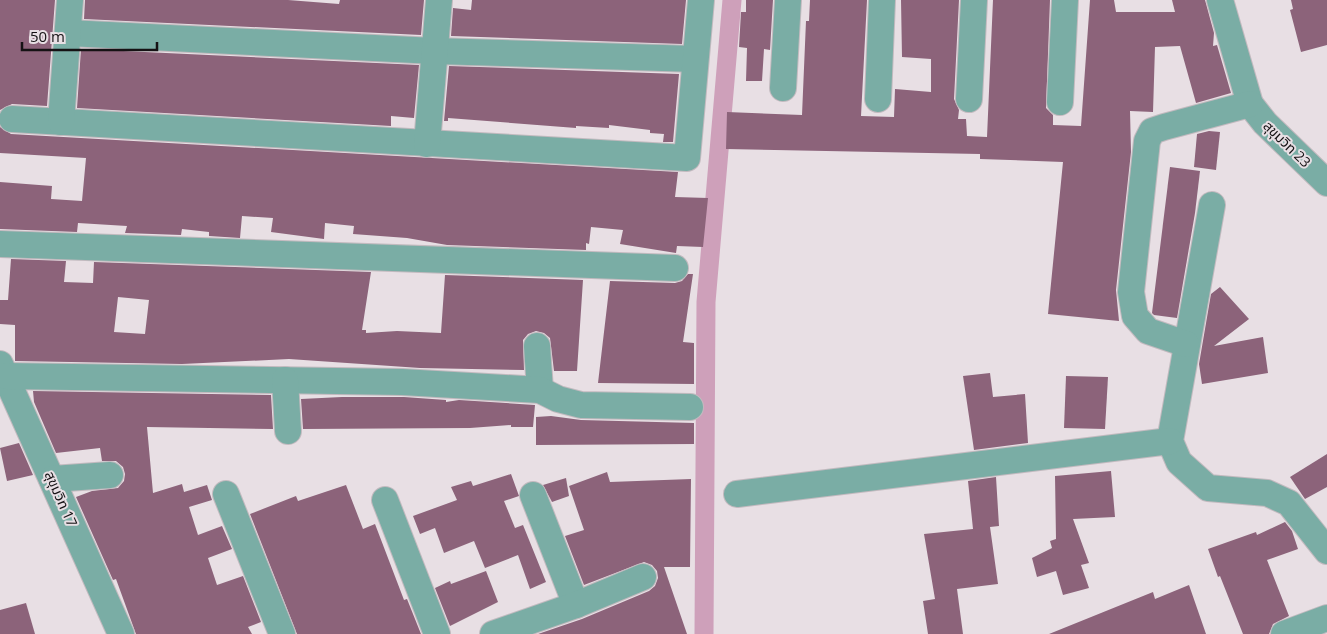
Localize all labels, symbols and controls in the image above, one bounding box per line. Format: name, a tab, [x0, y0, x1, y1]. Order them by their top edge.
scale bar	[22, 20, 158, 52]
text: 50 m	[30, 26, 65, 46]
street label: สุขุมวิท 23	[1259, 116, 1315, 171]
street label: สุขุมวิท 17	[41, 468, 82, 530]

